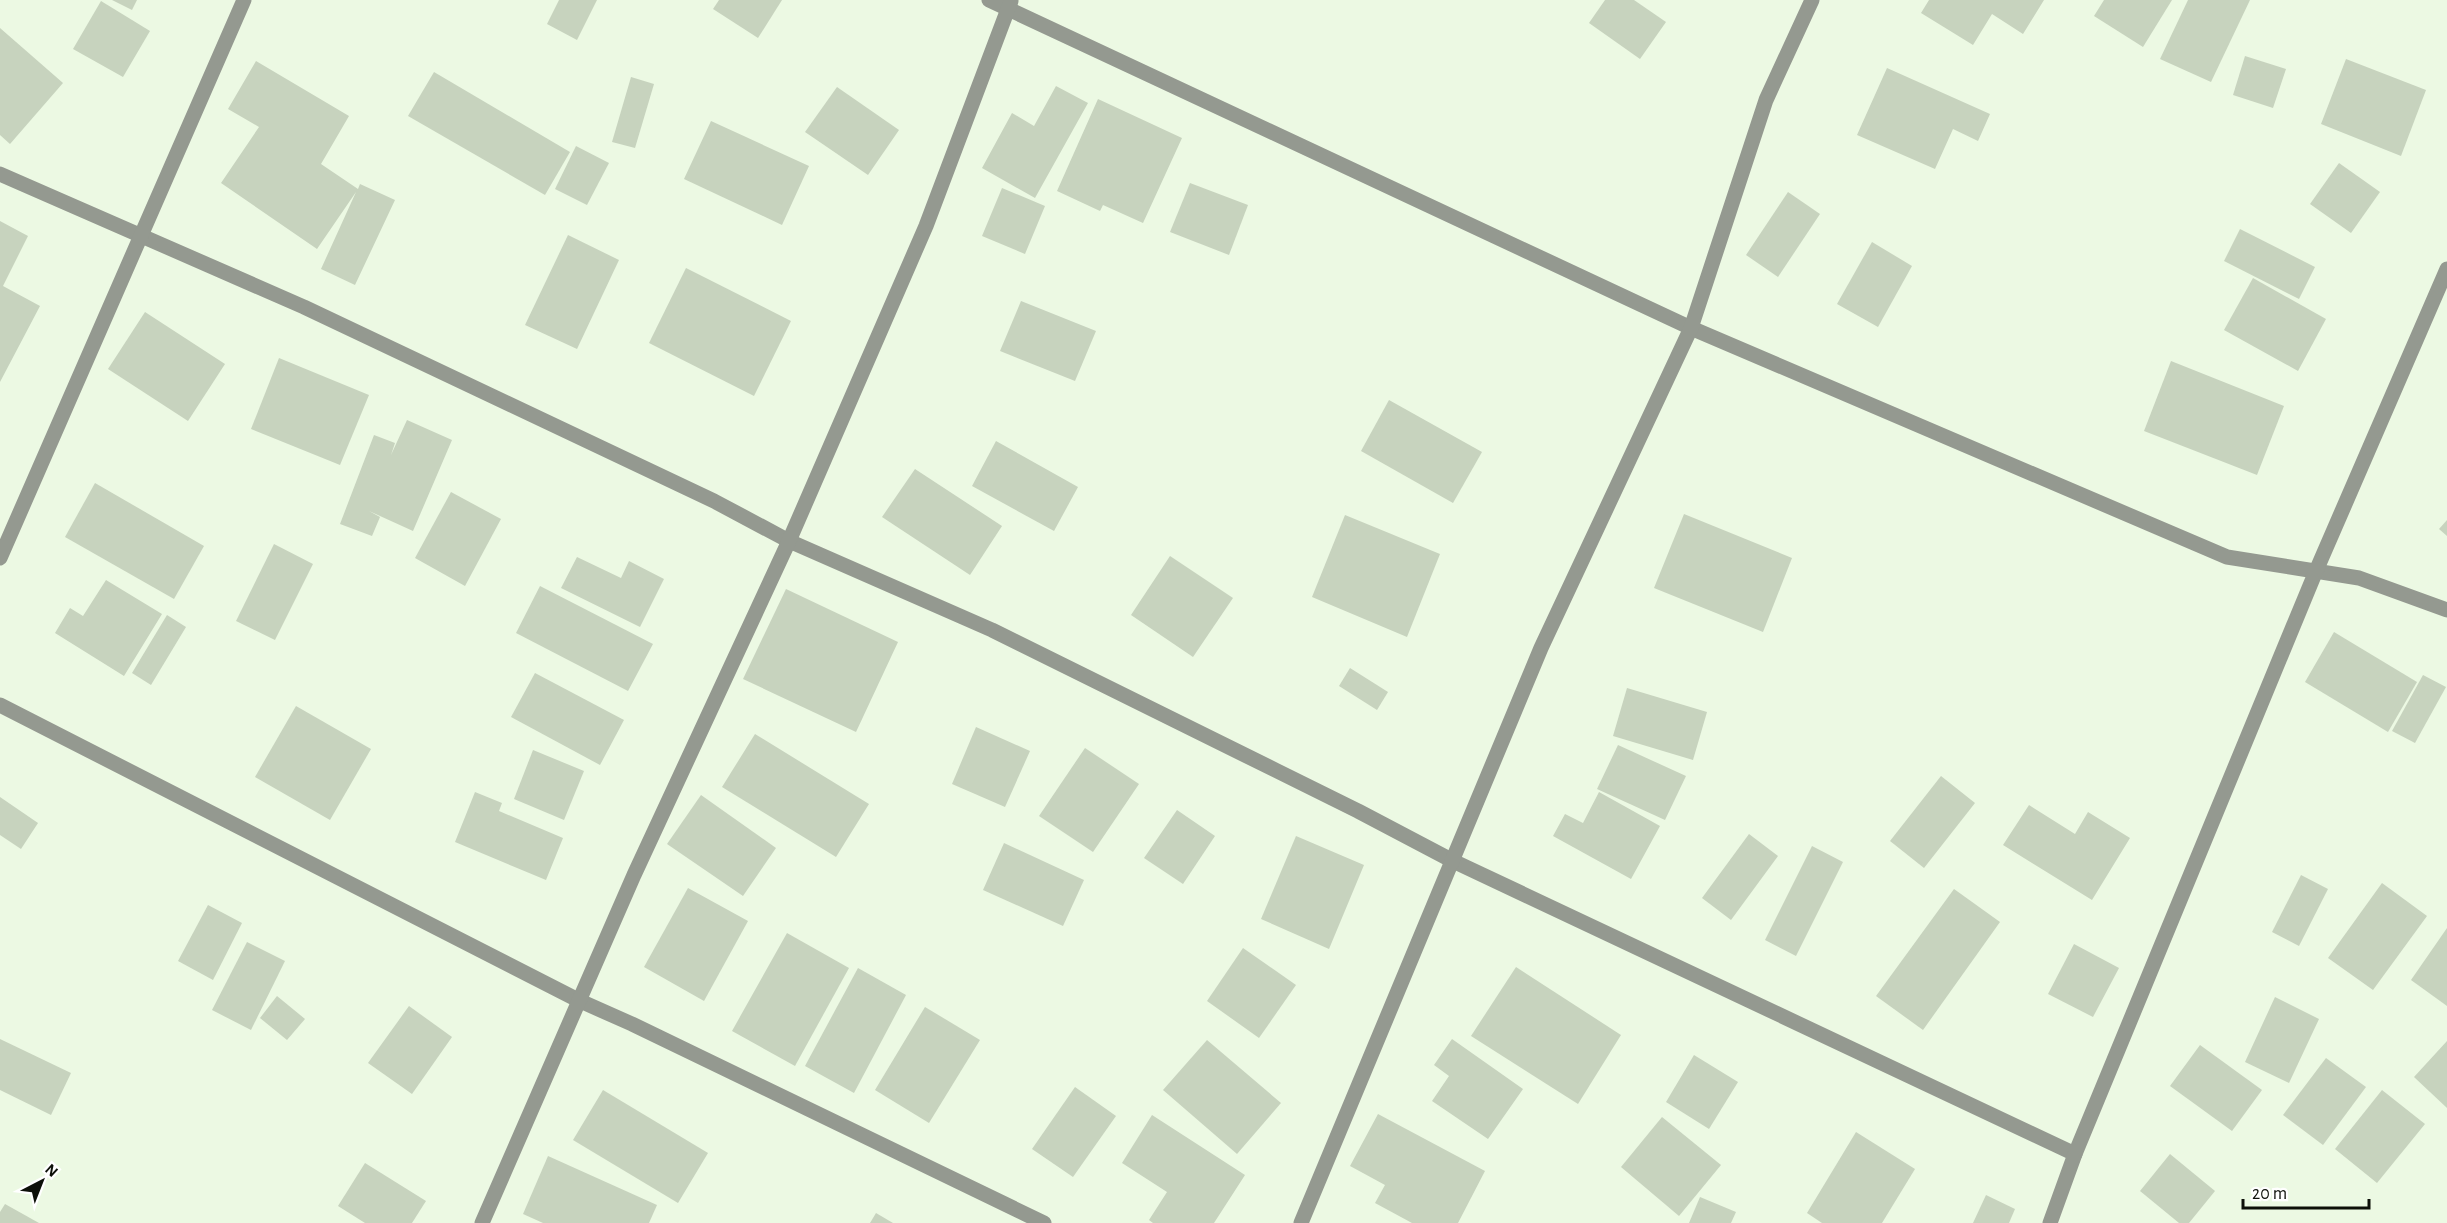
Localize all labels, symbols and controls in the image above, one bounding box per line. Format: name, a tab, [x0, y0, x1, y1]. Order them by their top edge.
north arrow	[12, 1151, 72, 1211]
text: N	[42, 1161, 61, 1180]
scale bar	[2243, 1172, 2369, 1210]
text: 20 m	[2252, 1185, 2287, 1203]

